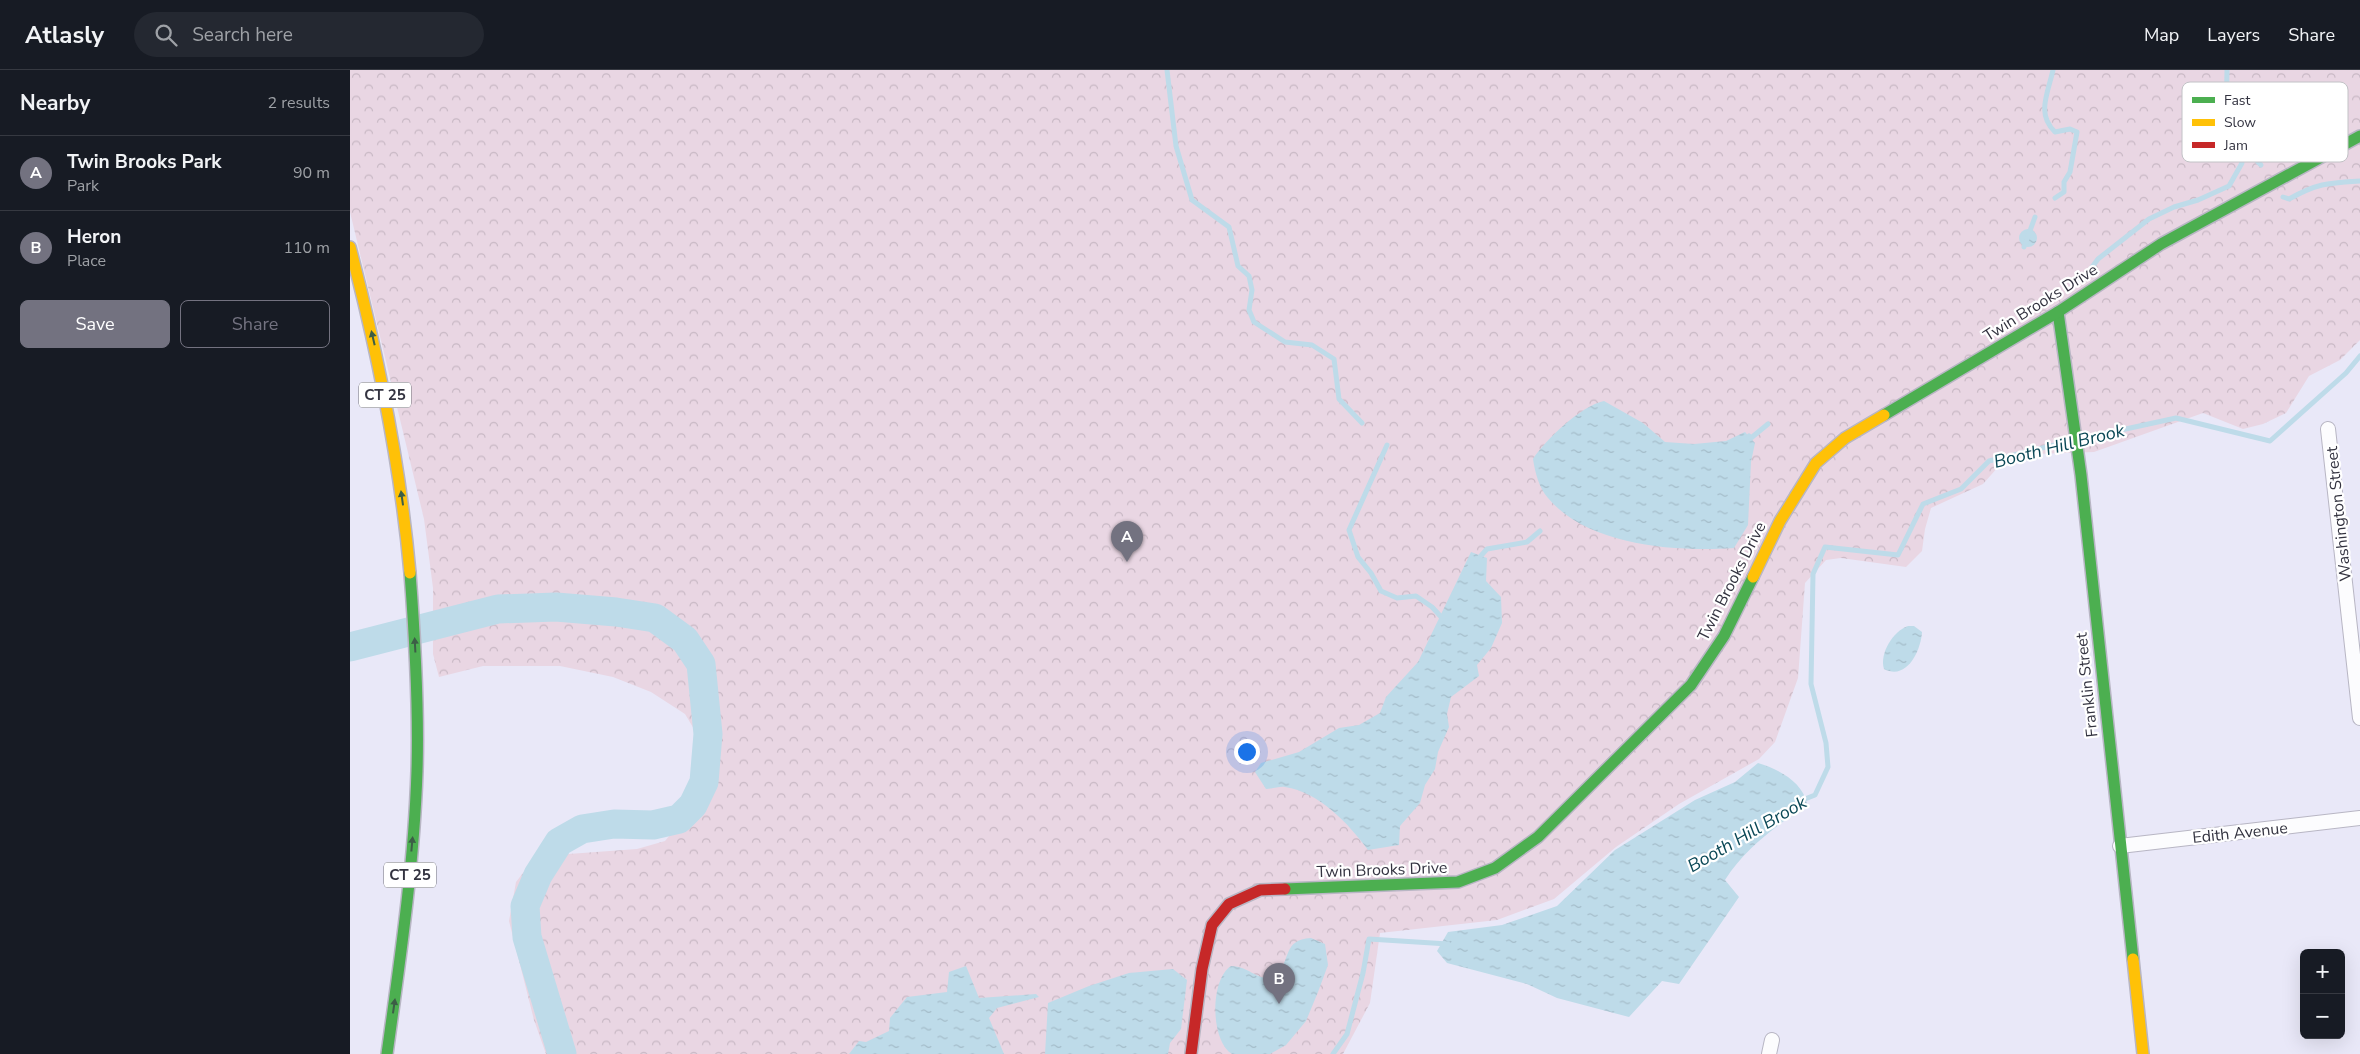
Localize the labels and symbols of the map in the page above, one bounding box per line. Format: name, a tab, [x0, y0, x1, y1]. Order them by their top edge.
legend	[2182, 82, 2348, 162]
text: Fast	[2224, 91, 2250, 110]
text: Slow	[2224, 113, 2256, 132]
text: Jam	[2223, 136, 2248, 155]
street label: Twin Brooks Drive	[1979, 259, 2102, 347]
one-way arrow	[369, 330, 377, 345]
road number: CT 25	[359, 382, 411, 408]
water label: Booth Hill Brook	[1991, 418, 2128, 474]
street label: Washington Street	[2321, 445, 2357, 582]
one-way arrow	[398, 489, 406, 505]
street label: Twin Brooks Drive	[1692, 518, 1771, 645]
pin: A	[1111, 521, 1143, 562]
street label: Franklin Street	[2071, 631, 2103, 738]
one-way arrow	[411, 637, 419, 653]
your location	[1234, 739, 1260, 765]
water label: Booth Hill Brook	[1683, 790, 1812, 878]
street label: Edith Avenue	[2191, 817, 2289, 849]
one-way arrow	[409, 836, 417, 852]
street label: Twin Brooks Drive	[1316, 857, 1448, 883]
road number: CT 25	[384, 862, 436, 888]
pin: B	[1263, 963, 1295, 1004]
one-way arrow	[390, 997, 398, 1013]

